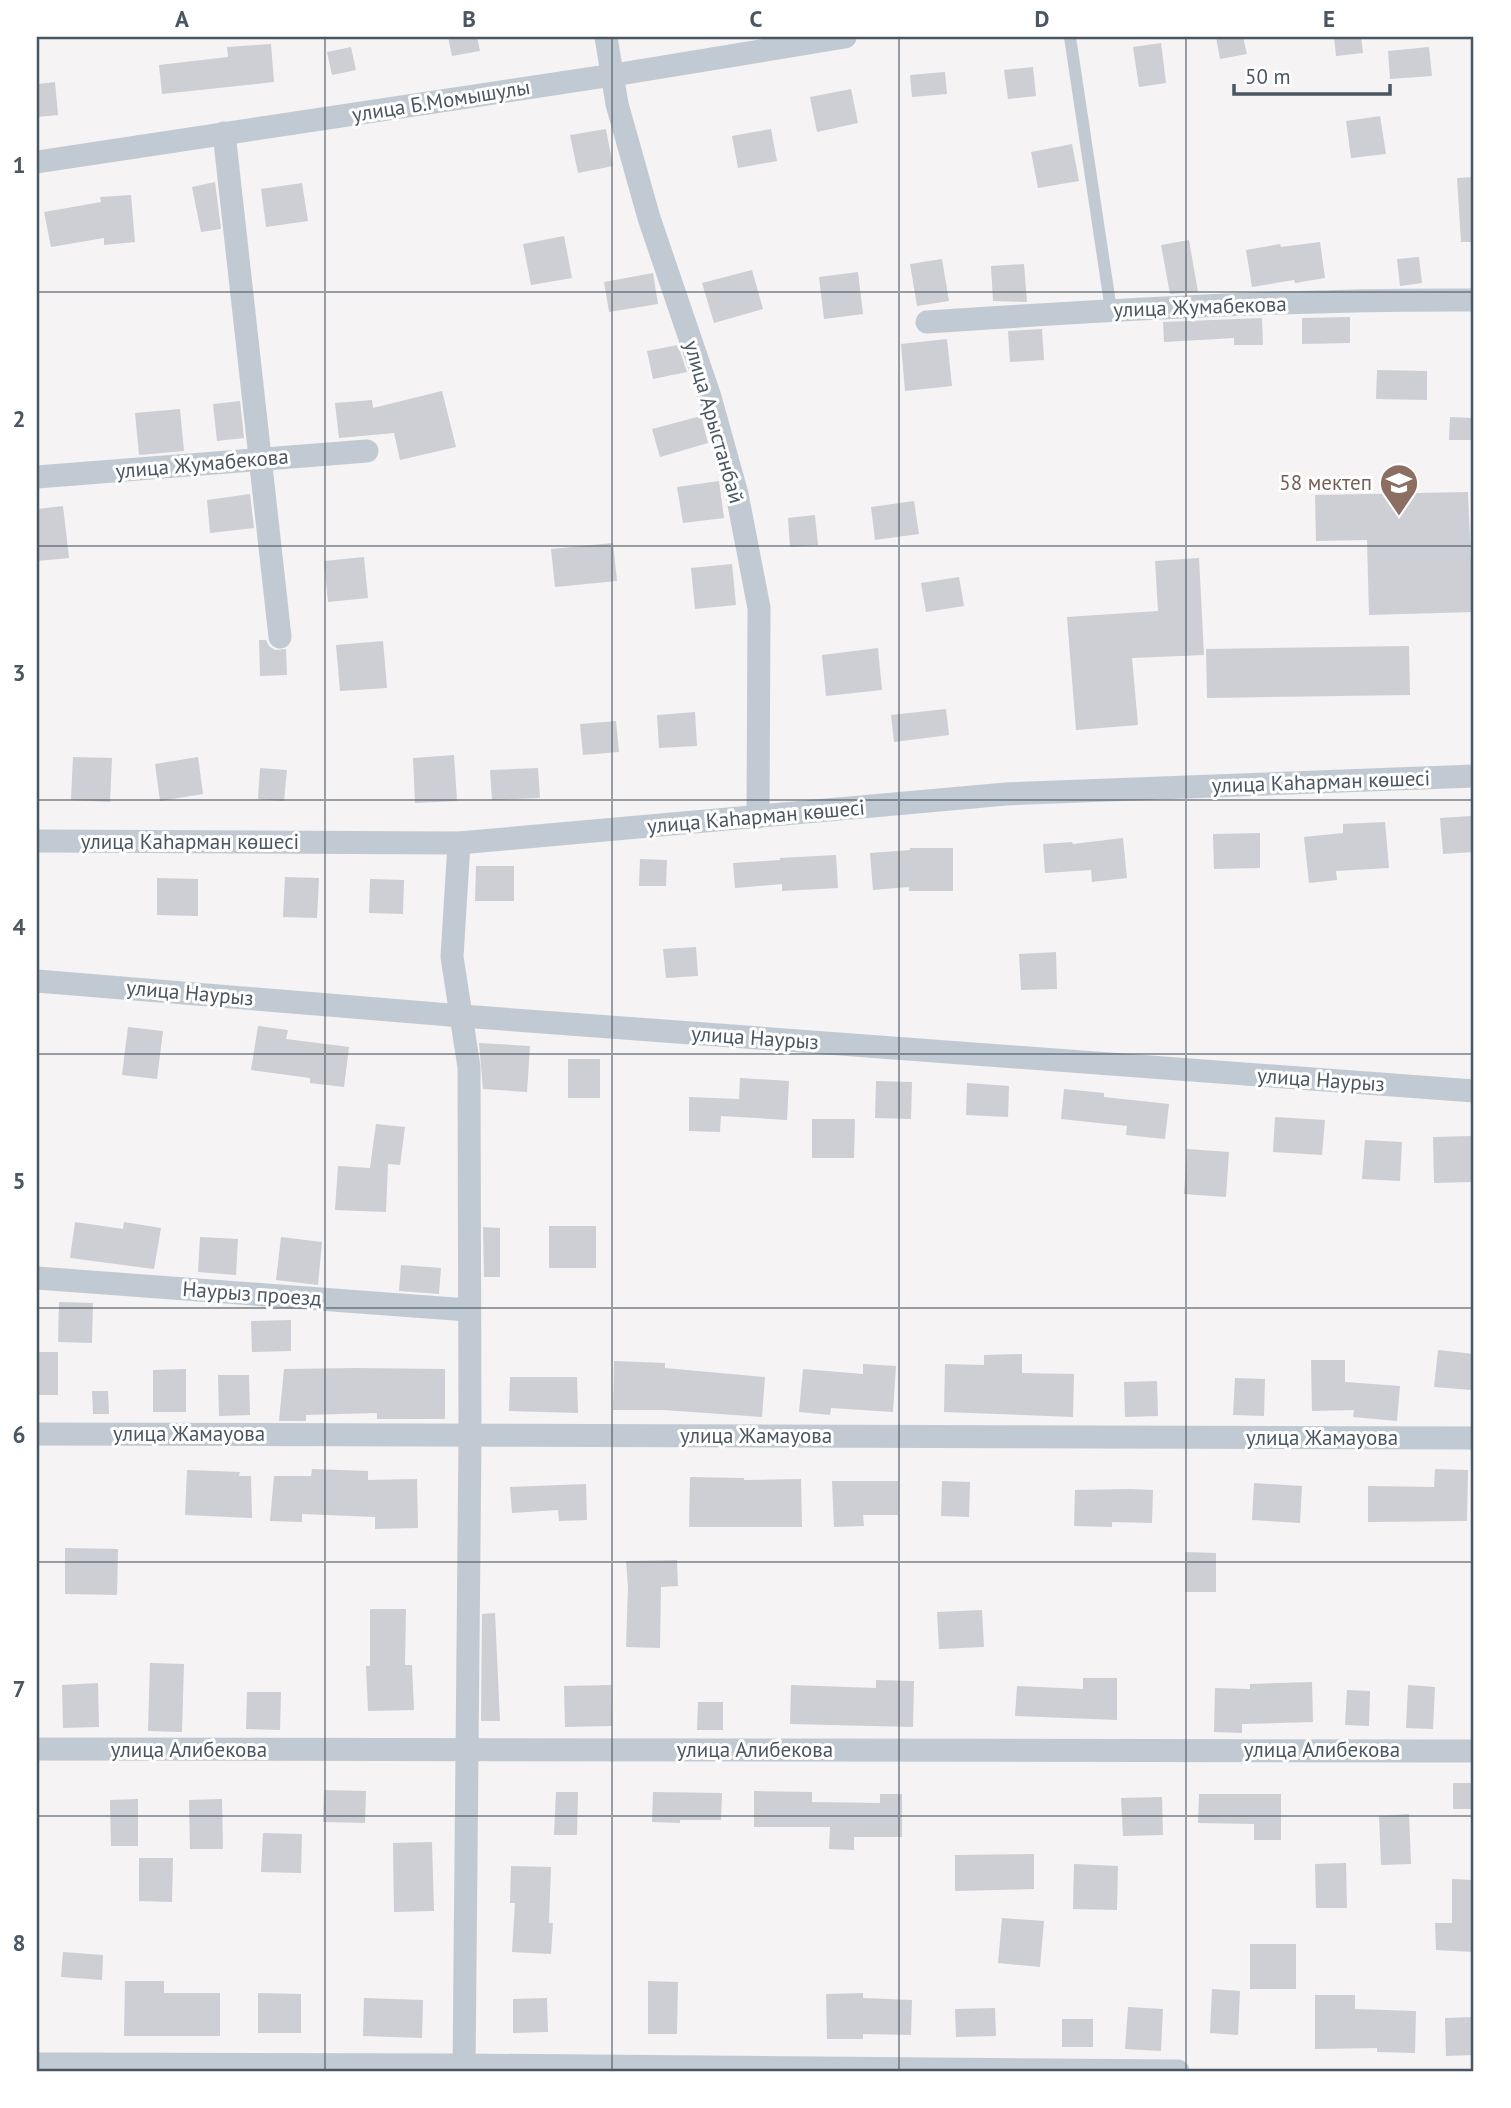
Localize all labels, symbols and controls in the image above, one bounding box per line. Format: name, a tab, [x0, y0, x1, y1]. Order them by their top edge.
text: A	[175, 4, 189, 33]
text: B	[462, 4, 476, 33]
text: C	[750, 4, 763, 33]
text: D	[1035, 4, 1049, 33]
text: E	[1323, 4, 1335, 33]
scale bar	[1234, 52, 1390, 96]
text: 50 m	[1245, 63, 1291, 90]
street label: улица Б.Момышулы	[350, 73, 532, 128]
text: 1	[12, 150, 26, 179]
street label: улица Жумабекова	[1113, 290, 1287, 323]
street label: улица Арыстанбай	[678, 337, 751, 506]
text: 2	[12, 404, 26, 433]
street label: улица Жумабекова	[114, 442, 290, 485]
school or university icon: 58 мектеп	[1378, 462, 1420, 517]
place label: 58 мектеп	[1279, 469, 1372, 496]
text: 3	[12, 658, 26, 687]
street label: улица Каһарман көшесі	[1211, 764, 1431, 799]
street label: улица Каһарман көшесі	[646, 794, 866, 839]
street label: улица Каһарман көшесі	[81, 828, 299, 855]
text: 4	[12, 912, 26, 941]
street label: улица Наурыз	[125, 973, 255, 1012]
street label: улица Наурыз	[690, 1020, 820, 1055]
street label: улица Наурыз	[1256, 1062, 1386, 1097]
text: 5	[12, 1166, 26, 1195]
street label: Наурыз проезд	[181, 1275, 323, 1312]
text: 6	[12, 1420, 26, 1449]
street label: улица Жамауова	[113, 1420, 265, 1447]
street label: улица Жамауова	[680, 1422, 832, 1449]
street label: улица Жамауова	[1246, 1424, 1398, 1451]
text: 7	[12, 1674, 26, 1703]
street label: улица Алибекова	[111, 1736, 267, 1763]
street label: улица Алибекова	[677, 1736, 833, 1763]
street label: улица Алибекова	[1244, 1736, 1400, 1763]
text: 8	[12, 1928, 26, 1957]

